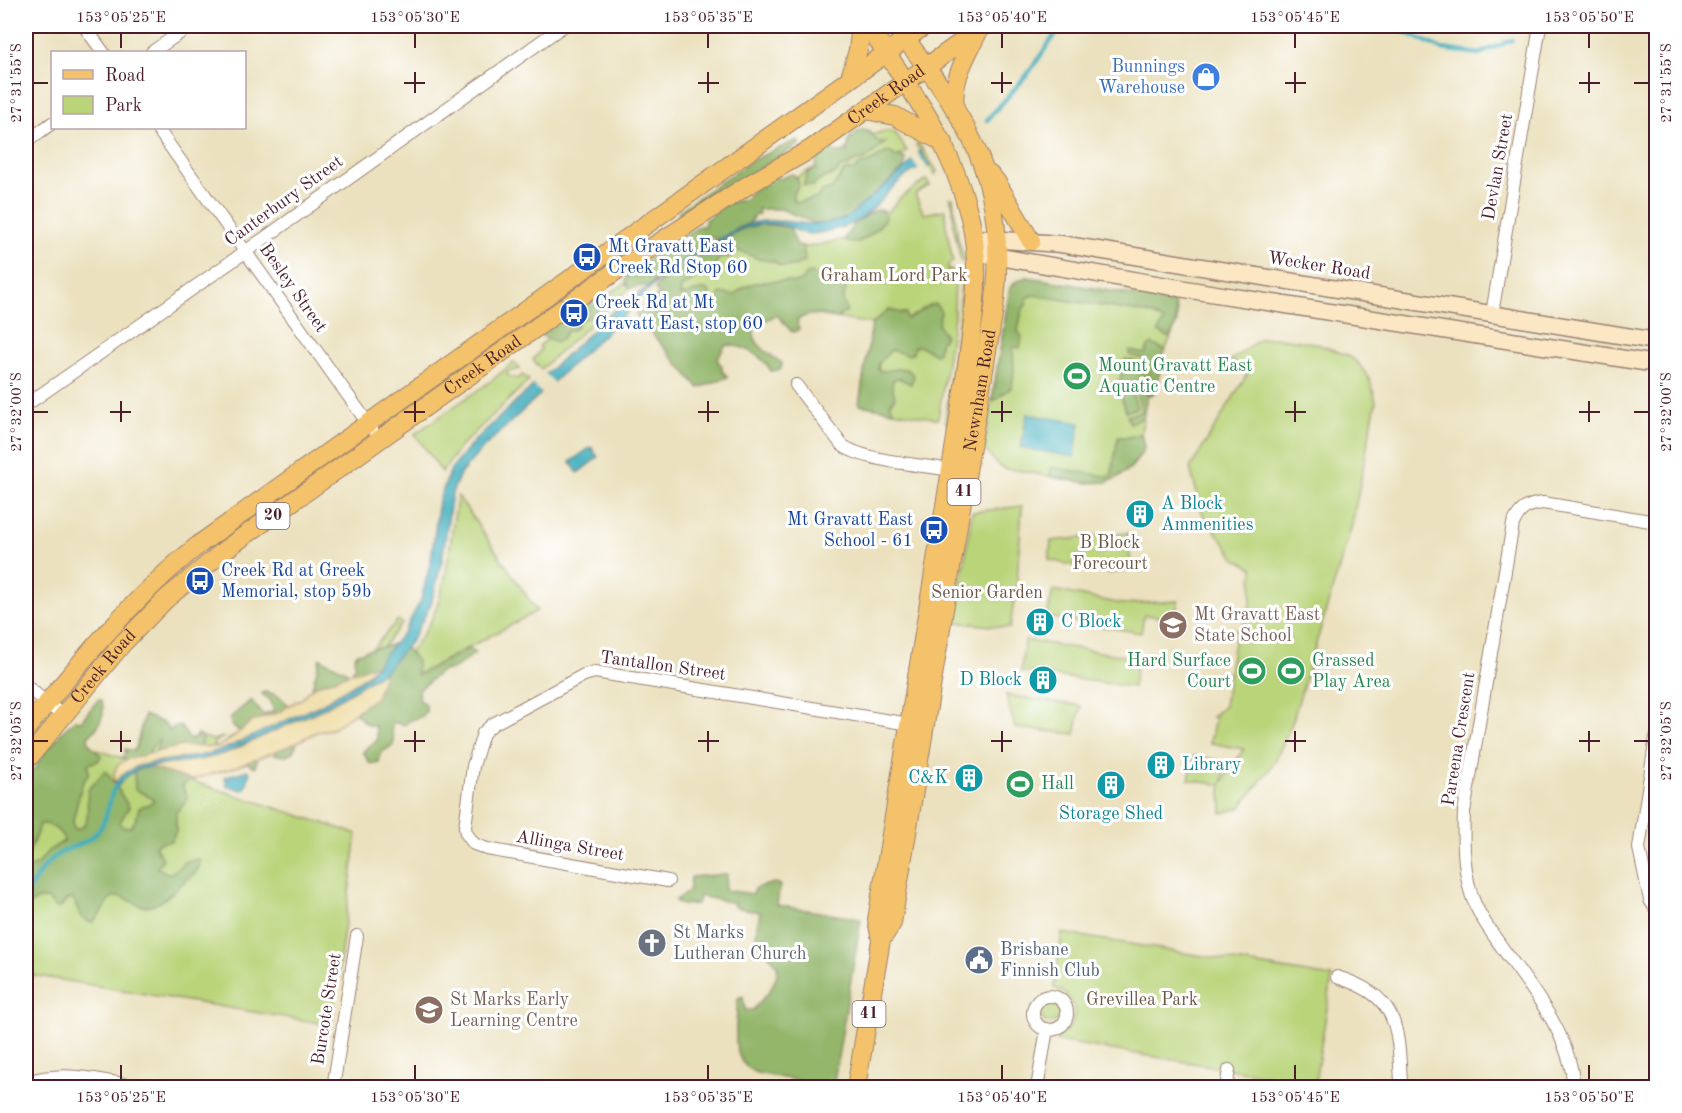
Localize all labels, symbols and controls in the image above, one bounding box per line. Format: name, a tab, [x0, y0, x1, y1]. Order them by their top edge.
text: 153°05'25"E	[76, 11, 166, 26]
text: 153°05'30"E	[370, 11, 460, 26]
text: 153°05'35"E	[663, 11, 753, 26]
text: 153°05'40"E	[957, 11, 1047, 26]
text: 153°05'45"E	[1250, 11, 1340, 26]
text: 153°05'50"E	[1544, 11, 1634, 26]
text: 27°31'55"S	[10, 43, 25, 123]
text: 27°31'55"S	[1660, 43, 1675, 123]
legend	[51, 51, 246, 129]
place label: Bunnings Warehouse	[1098, 58, 1185, 97]
shop icon: Bunnings Warehouse	[1190, 61, 1222, 93]
street label: Creek Road	[844, 62, 929, 129]
text: Road	[105, 67, 145, 85]
text: Park	[105, 97, 142, 115]
street label: Devlan Street	[1480, 112, 1516, 222]
street label: Canterbury Street	[222, 152, 346, 250]
place label: Mt Gravatt East Creek Rd Stop 60	[608, 238, 747, 277]
street label: Besley Street	[256, 240, 330, 336]
bus stop icon: Mt Gravatt East Creek Rd Stop 60	[571, 241, 603, 273]
street label: Wecker Road	[1266, 249, 1372, 283]
park label: Graham Lord Park	[820, 267, 968, 285]
place label: Creek Rd at Mt Gravatt East, stop 60	[595, 294, 763, 333]
bus stop icon: Creek Rd at Mt Gravatt East, stop 60	[558, 297, 590, 329]
street label: Newnham Road	[961, 328, 999, 453]
street label: Creek Road	[441, 332, 525, 399]
place label: Mount Gravatt East Aquatic Centre	[1098, 357, 1252, 396]
sports icon: Mount Gravatt East Aquatic Centre	[1061, 360, 1093, 392]
text: 27°32'00"S	[10, 372, 25, 452]
text: 27°32'00"S	[1660, 372, 1675, 452]
road number: 41	[948, 479, 980, 505]
place label: A Block Ammenities	[1161, 495, 1254, 534]
building icon: A Block Ammenities	[1124, 498, 1156, 530]
road number: 20	[256, 503, 290, 529]
place label: Mt Gravatt East School - 61	[787, 511, 913, 550]
bus stop icon: Mt Gravatt East School - 61	[918, 514, 950, 546]
park label: B Block Forecourt	[1072, 534, 1148, 573]
place label: Creek Rd at Greek Memorial, stop 59b	[221, 562, 371, 601]
bus stop icon: Creek Rd at Greek Memorial, stop 59b	[184, 565, 216, 597]
park label: Senior Garden	[931, 584, 1043, 602]
building icon: C Block	[1024, 606, 1056, 638]
place label: Mt Gravatt East State School	[1194, 606, 1320, 645]
school or university icon: Mt Gravatt East State School	[1157, 609, 1189, 641]
place label: C Block	[1061, 613, 1122, 631]
street label: Creek Road	[68, 626, 140, 707]
street label: Tantallon Street	[599, 648, 727, 684]
place label: Hard Surface Court	[1127, 652, 1231, 691]
place label: Grassed Play Area	[1312, 652, 1391, 691]
sports icon: Hard Surface Court	[1236, 655, 1268, 687]
sports icon: Grassed Play Area	[1275, 655, 1307, 687]
building icon: D Block	[1027, 664, 1059, 696]
place label: D Block	[960, 671, 1022, 689]
street label: Pareena Crescent	[1440, 671, 1478, 807]
text: 27°32'05"S	[10, 701, 25, 781]
text: 27°32'05"S	[1660, 701, 1675, 781]
building icon: Library	[1145, 749, 1177, 781]
place label: Library	[1182, 756, 1242, 774]
building icon: C&K	[953, 762, 985, 794]
sports icon: Hall	[1004, 768, 1036, 800]
place label: C&K	[908, 769, 948, 787]
building icon: Storage Shed	[1095, 769, 1127, 801]
place label: Hall	[1041, 775, 1074, 793]
place label: Storage Shed	[1059, 805, 1163, 823]
street label: Allinga Street	[515, 828, 625, 864]
place label: St Marks Lutheran Church	[673, 924, 807, 963]
church icon: St Marks Lutheran Church	[636, 927, 668, 959]
place label: Brisbane Finnish Club	[1000, 941, 1100, 980]
public building icon: Brisbane Finnish Club	[963, 944, 995, 976]
street label: Burcote Street	[309, 952, 345, 1066]
place label: St Marks Early Learning Centre	[450, 991, 578, 1030]
park label: Grevillea Park	[1086, 991, 1198, 1009]
school or university icon: St Marks Early Learning Centre	[413, 994, 445, 1026]
road number: 41	[852, 1001, 886, 1027]
text: 153°05'25"E	[76, 1091, 166, 1106]
text: 153°05'30"E	[370, 1091, 460, 1106]
text: 153°05'35"E	[663, 1091, 753, 1106]
text: 153°05'40"E	[957, 1091, 1047, 1106]
text: 153°05'45"E	[1250, 1091, 1340, 1106]
text: 153°05'50"E	[1544, 1091, 1634, 1106]

